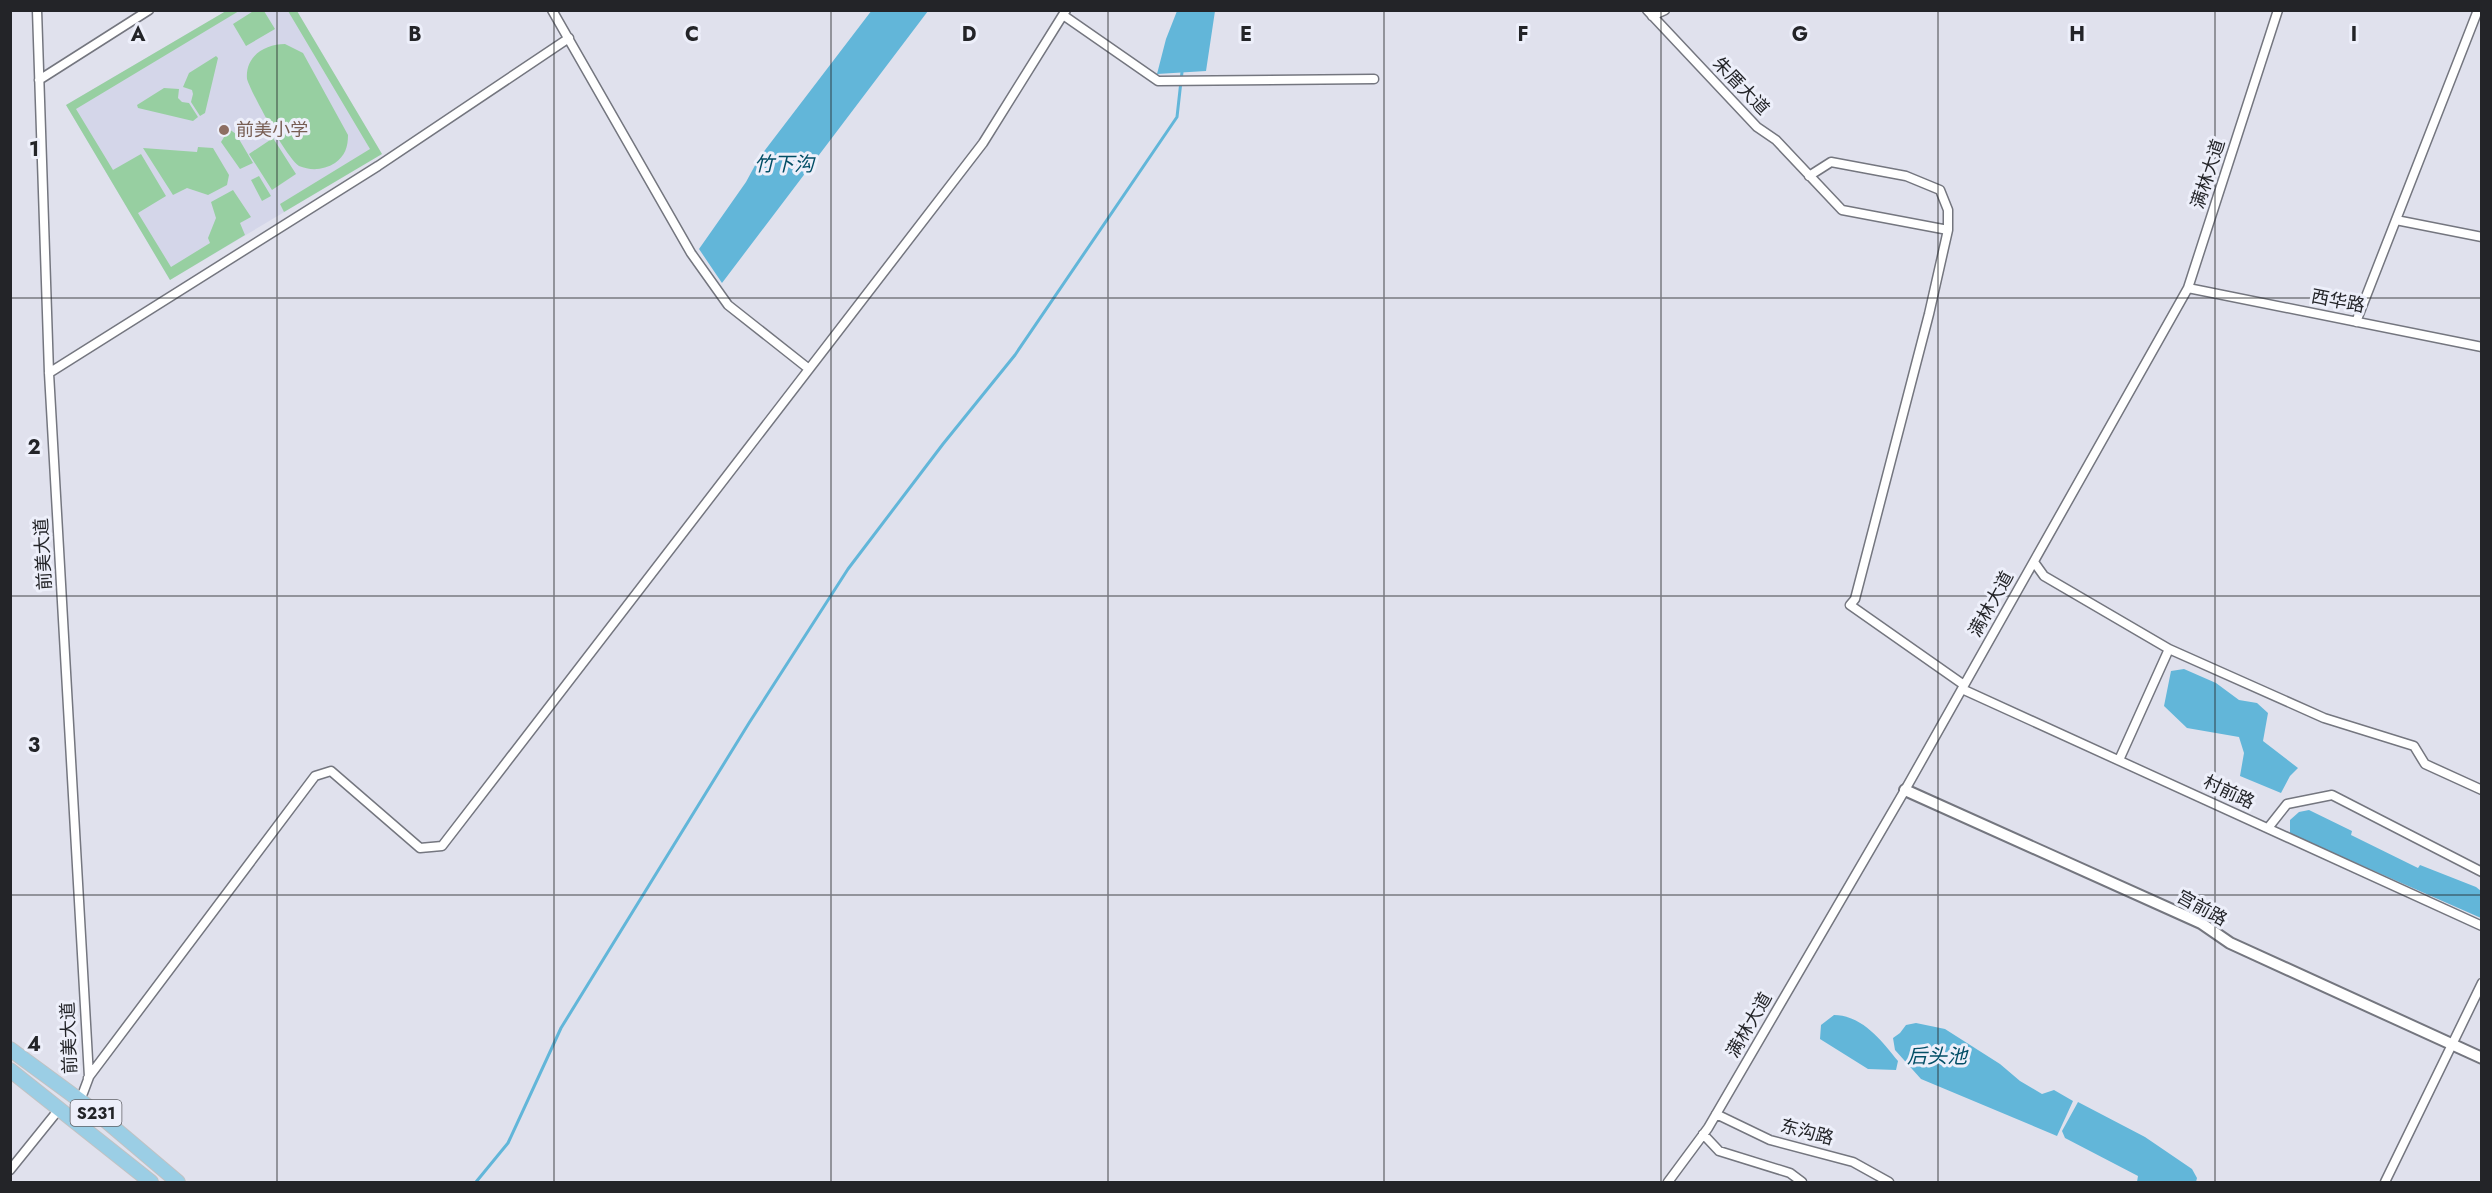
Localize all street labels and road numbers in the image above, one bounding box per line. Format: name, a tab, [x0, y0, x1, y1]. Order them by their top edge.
street label: 朱厝大道	[1707, 51, 1775, 121]
street label: 满林大道	[2185, 136, 2231, 212]
street label: 西华路	[2309, 283, 2367, 319]
street label: 前美大道	[28, 517, 58, 591]
street label: 满林大道	[1962, 566, 2020, 642]
street label: 村前路	[2199, 769, 2259, 815]
street label: 宫前路	[2172, 884, 2232, 932]
street label: 满林大道	[1720, 987, 1778, 1063]
street label: 前美大道	[55, 1002, 83, 1074]
road number: S231	[70, 1100, 122, 1126]
street label: 东沟路	[1778, 1112, 1836, 1152]

